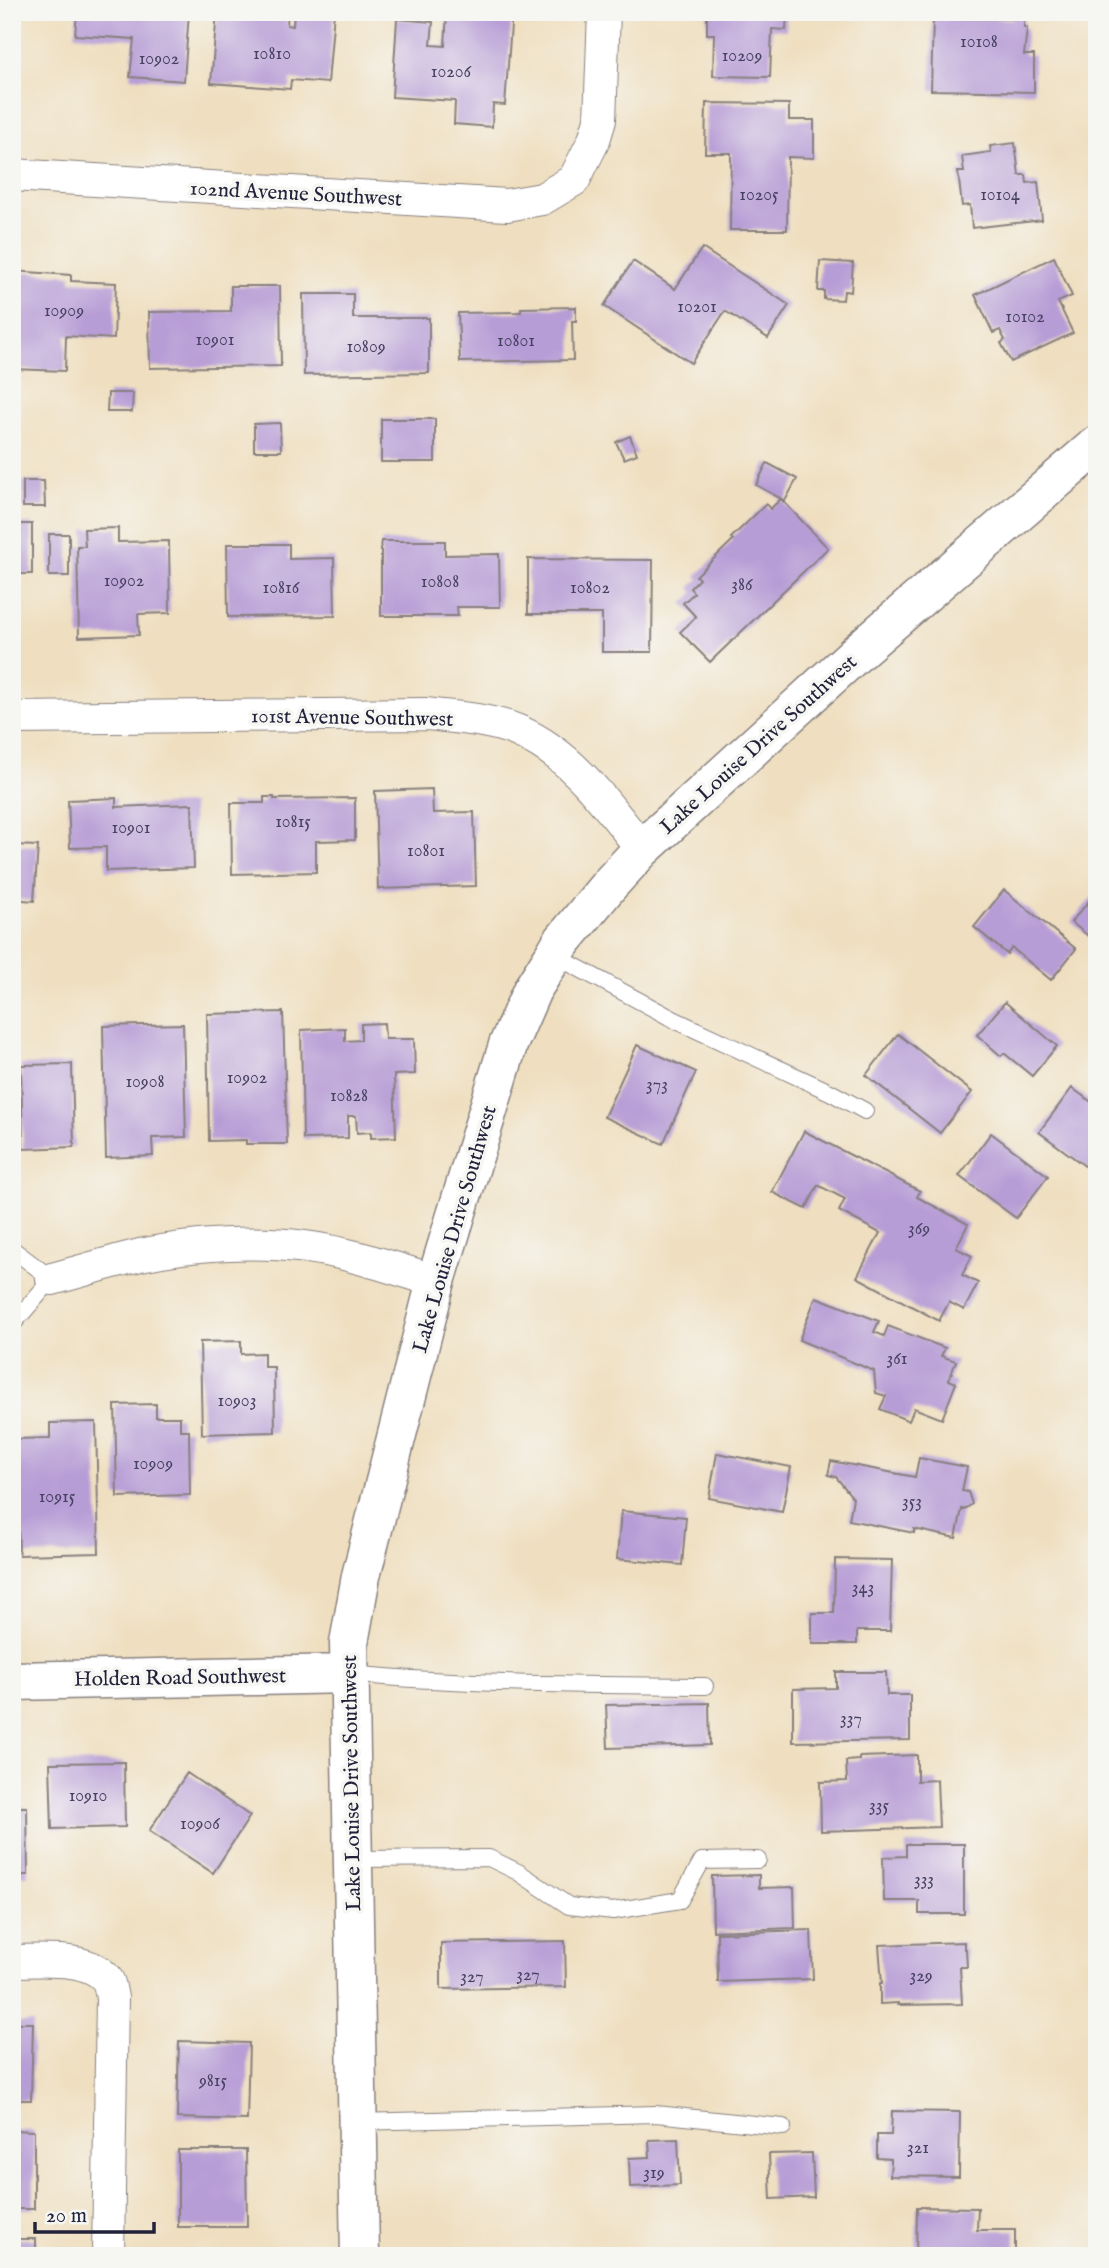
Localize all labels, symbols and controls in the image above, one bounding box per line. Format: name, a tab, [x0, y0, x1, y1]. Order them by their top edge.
house number: 10108	[960, 31, 998, 54]
house number: 10810	[253, 43, 291, 66]
house number: 10209	[722, 45, 762, 68]
house number: 10902	[139, 48, 179, 71]
house number: 10206	[431, 61, 472, 84]
street label: 102nd Avenue Southwest	[189, 175, 403, 214]
house number: 10205	[739, 184, 779, 207]
house number: 10104	[980, 184, 1020, 207]
house number: 10201	[677, 296, 717, 319]
house number: 10909	[44, 300, 84, 323]
house number: 10102	[1005, 306, 1045, 329]
house number: 10901	[196, 329, 234, 352]
house number: 10801	[497, 330, 535, 353]
house number: 10809	[346, 336, 386, 359]
house number: 10902	[104, 570, 144, 593]
house number: 10808	[421, 571, 459, 594]
house number: 386	[731, 574, 753, 597]
house number: 10816	[263, 577, 300, 600]
house number: 10802	[570, 577, 610, 600]
street label: Lake Louise Drive Southwest	[655, 649, 863, 841]
street label: 101st Avenue Southwest	[250, 703, 453, 734]
house number: 10815	[275, 811, 311, 834]
house number: 10901	[112, 817, 150, 840]
house number: 10801	[407, 840, 445, 863]
house number: 10902	[227, 1067, 267, 1090]
house number: 10908	[125, 1071, 165, 1094]
house number: 373	[646, 1074, 668, 1097]
house number: 10828	[330, 1085, 368, 1108]
street label: Lake Louise Drive Southwest	[407, 1103, 504, 1356]
house number: 369	[908, 1218, 930, 1241]
house number: 361	[887, 1348, 907, 1371]
house number: 10903	[218, 1390, 256, 1413]
house number: 10909	[133, 1453, 173, 1476]
house number: 10915	[39, 1486, 76, 1509]
house number: 353	[902, 1491, 922, 1514]
house number: 343	[852, 1577, 874, 1600]
street label: Lake Louise Drive Southwest	[337, 1655, 368, 1911]
street label: Holden Road Southwest	[74, 1663, 286, 1694]
house number: 337	[840, 1708, 862, 1731]
house number: 10910	[69, 1785, 107, 1808]
house number: 335	[869, 1795, 889, 1818]
house number: 10906	[180, 1813, 220, 1836]
house number: 333	[914, 1869, 934, 1892]
house number: 327	[516, 1964, 540, 1987]
house number: 329	[909, 1965, 933, 1988]
house number: 327	[460, 1966, 484, 1989]
house number: 9815	[198, 2070, 228, 2093]
house number: 321	[907, 2137, 929, 2160]
house number: 319	[643, 2162, 665, 2185]
scale bar	[35, 2191, 154, 2235]
text: 20 m	[46, 2203, 87, 2230]

